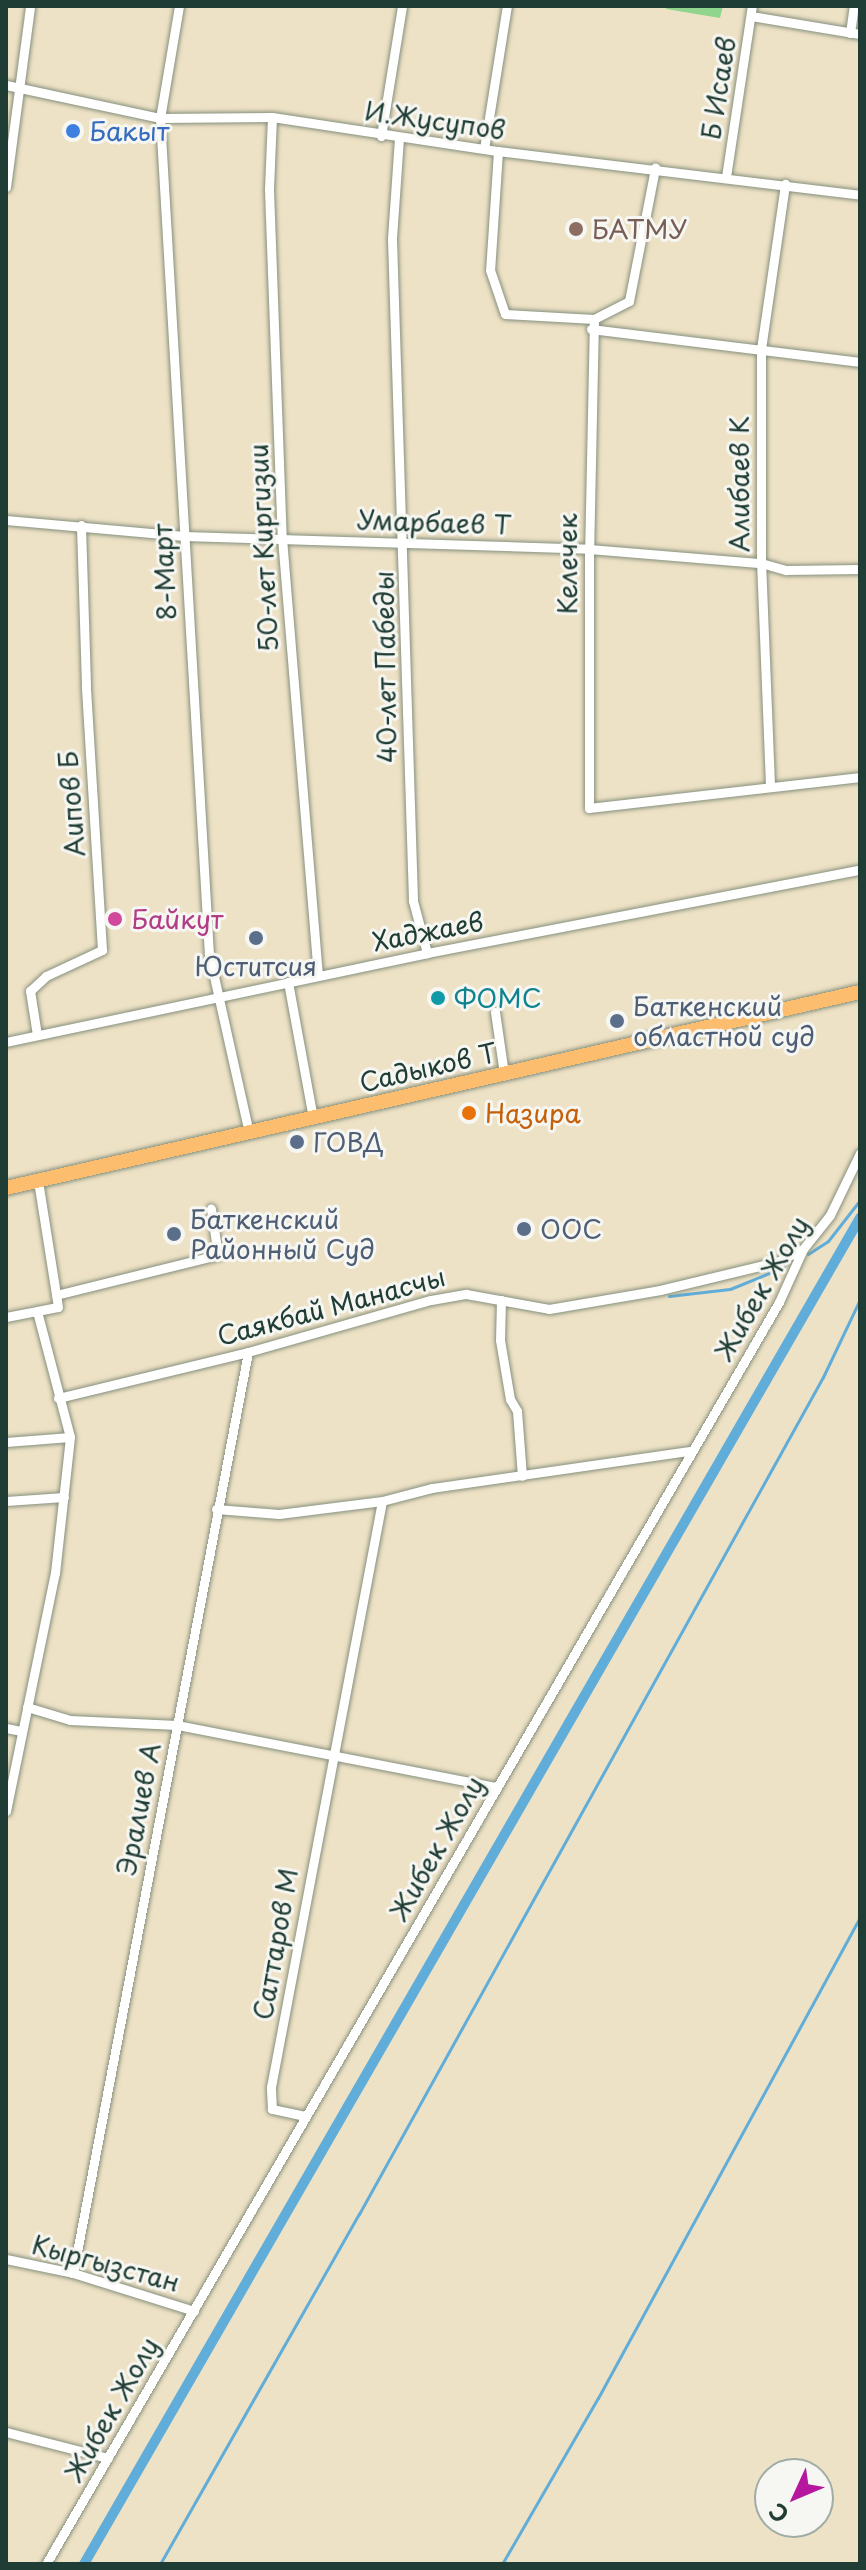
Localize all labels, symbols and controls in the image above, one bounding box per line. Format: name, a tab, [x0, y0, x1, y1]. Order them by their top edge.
street label: Б Исаев	[694, 34, 742, 142]
street label: И.Жусупов	[363, 95, 507, 145]
place label: Бакыт	[89, 115, 169, 147]
marker: Бакыт	[64, 122, 82, 140]
place label: БАТМУ	[592, 213, 687, 245]
marker: БАТМУ	[567, 220, 585, 238]
street label: Алибаев К	[723, 416, 755, 552]
street label: 50-лет Киргизии	[242, 442, 284, 654]
street label: Умарбаев Т	[356, 504, 512, 540]
street label: Келечек	[551, 514, 583, 614]
street label: 8-Март	[146, 523, 182, 621]
street label: 40-лет Пабеды	[368, 569, 402, 765]
street label: Аипов Б	[52, 750, 90, 858]
place label: Байкут	[131, 903, 223, 935]
street label: Хаджаев	[370, 905, 486, 957]
marker: Байкут	[106, 910, 124, 928]
marker: Юститсия	[247, 929, 265, 947]
place label: Юститсия	[195, 950, 317, 982]
place label: ФОМС	[454, 982, 542, 1014]
marker: ФОМС	[429, 989, 447, 1007]
place label: Баткенский областной суд	[633, 990, 815, 1052]
marker: Баткенский областной суд	[608, 1012, 626, 1030]
street label: Садыков Т	[357, 1036, 499, 1098]
place label: Назира	[485, 1097, 581, 1129]
marker: Назира	[460, 1104, 478, 1122]
place label: ГОВД	[313, 1126, 384, 1158]
marker: ГОВД	[288, 1133, 306, 1151]
place label: Баткенский Районный Суд	[190, 1203, 375, 1264]
street label: Жибек Жолу	[707, 1210, 815, 1366]
place label: ООС	[540, 1213, 602, 1245]
marker: ООС	[515, 1220, 533, 1238]
marker: Баткенский Районный Суд	[165, 1225, 183, 1243]
street label: Саякбай Манасчы	[213, 1260, 449, 1352]
street label: Эралиев А	[110, 1739, 166, 1879]
street label: Жибек Жолу	[382, 1770, 490, 1926]
street label: Саттаров М	[246, 1865, 304, 2023]
street label: Кыргызстан	[29, 2228, 183, 2298]
street label: Жибек Жолу	[57, 2331, 165, 2487]
north arrow	[754, 2458, 834, 2538]
text: С	[760, 2496, 795, 2531]

